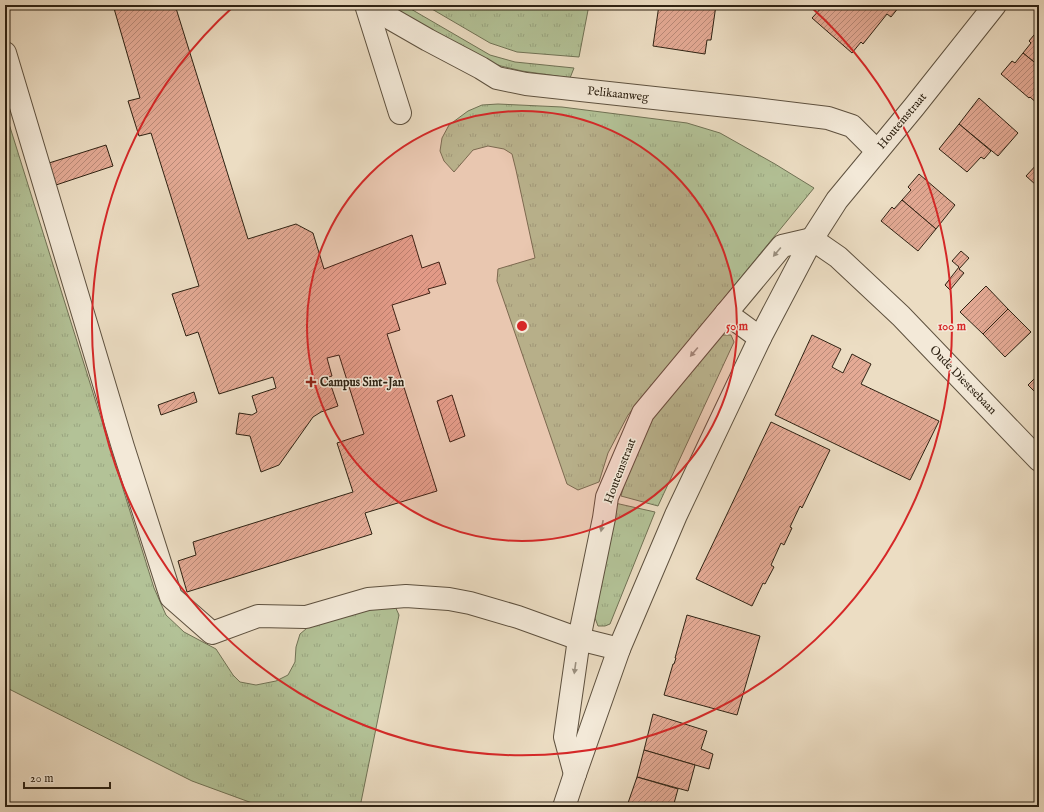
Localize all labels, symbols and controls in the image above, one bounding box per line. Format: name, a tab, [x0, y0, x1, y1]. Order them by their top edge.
street label: Pelikaanweg	[587, 83, 650, 105]
street label: Houtemstraat	[874, 90, 930, 152]
one-way arrow	[772, 247, 781, 258]
centre of rings	[515, 319, 529, 333]
text: 50 m	[726, 319, 749, 334]
text: 100 m	[938, 319, 967, 334]
street label: Oude Diestsebaan	[926, 342, 1000, 418]
one-way arrow	[689, 347, 698, 358]
place label: Campus Sint-Jan	[320, 375, 405, 391]
marker: Campus Sint-Jan	[305, 376, 317, 388]
street label: Houtemstraat	[601, 436, 639, 506]
one-way arrow	[599, 520, 605, 532]
one-way arrow	[572, 662, 578, 674]
scale bar	[24, 764, 110, 790]
text: 20 m	[30, 771, 53, 786]

